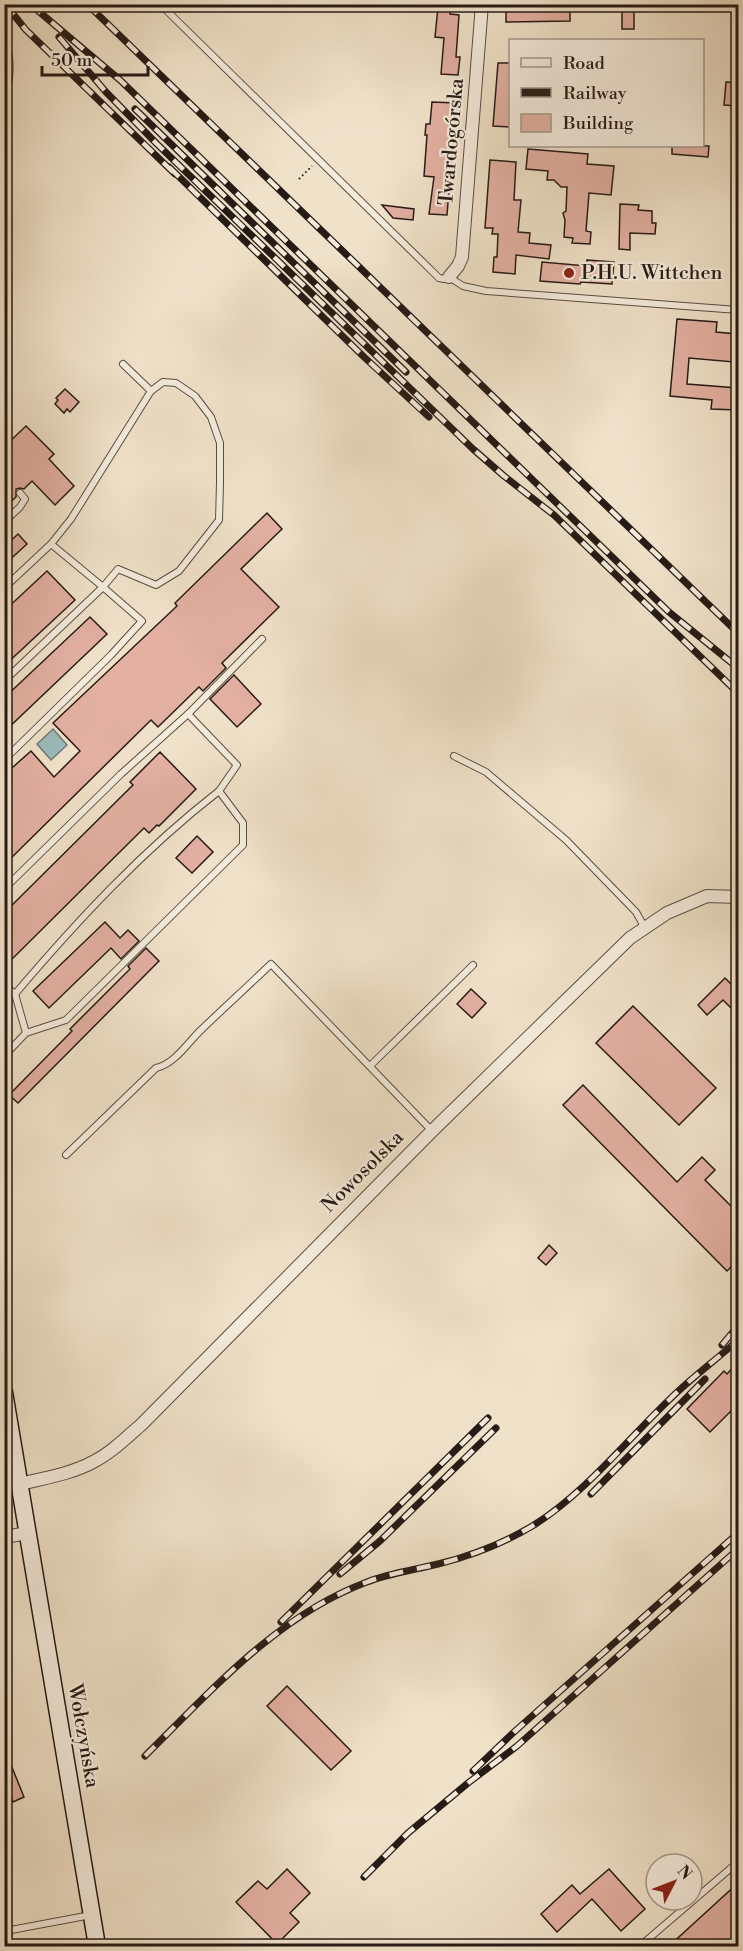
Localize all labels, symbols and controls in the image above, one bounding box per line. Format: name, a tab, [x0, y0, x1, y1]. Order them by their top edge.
scale bar	[42, 39, 148, 77]
legend	[509, 39, 704, 147]
text: 50 m	[51, 49, 93, 72]
text: Road	[563, 52, 606, 75]
street label: Twardogórska	[434, 76, 470, 207]
text: Railway	[563, 82, 627, 105]
text: Building	[562, 112, 634, 135]
place label: P.H.U. Wittchen	[581, 261, 723, 286]
marker: P.H.U. Wittchen	[562, 266, 576, 280]
street label: Nowosolska	[317, 1125, 410, 1218]
street label: Wołczyńska	[61, 1681, 105, 1791]
north arrow	[644, 1852, 704, 1912]
text: N	[673, 1861, 696, 1884]

